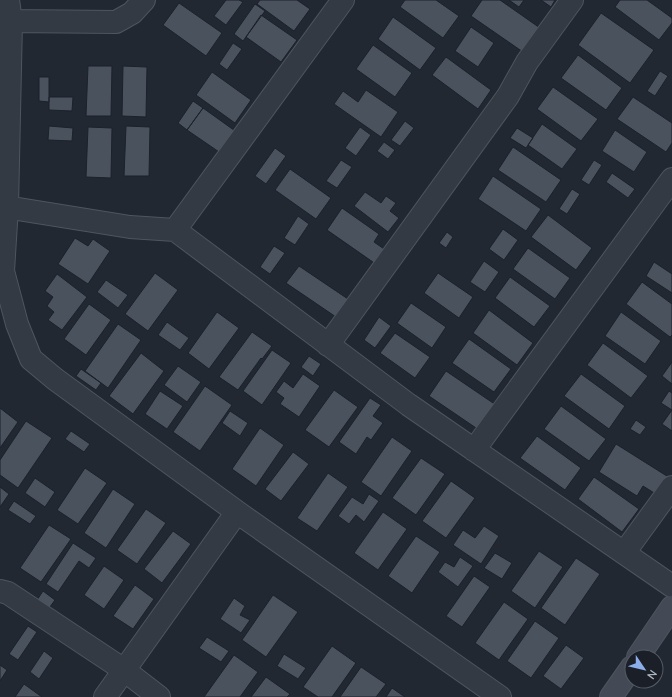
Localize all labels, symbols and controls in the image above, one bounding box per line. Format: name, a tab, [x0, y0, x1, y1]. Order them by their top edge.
north arrow	[624, 649, 664, 689]
text: N	[643, 667, 660, 682]

